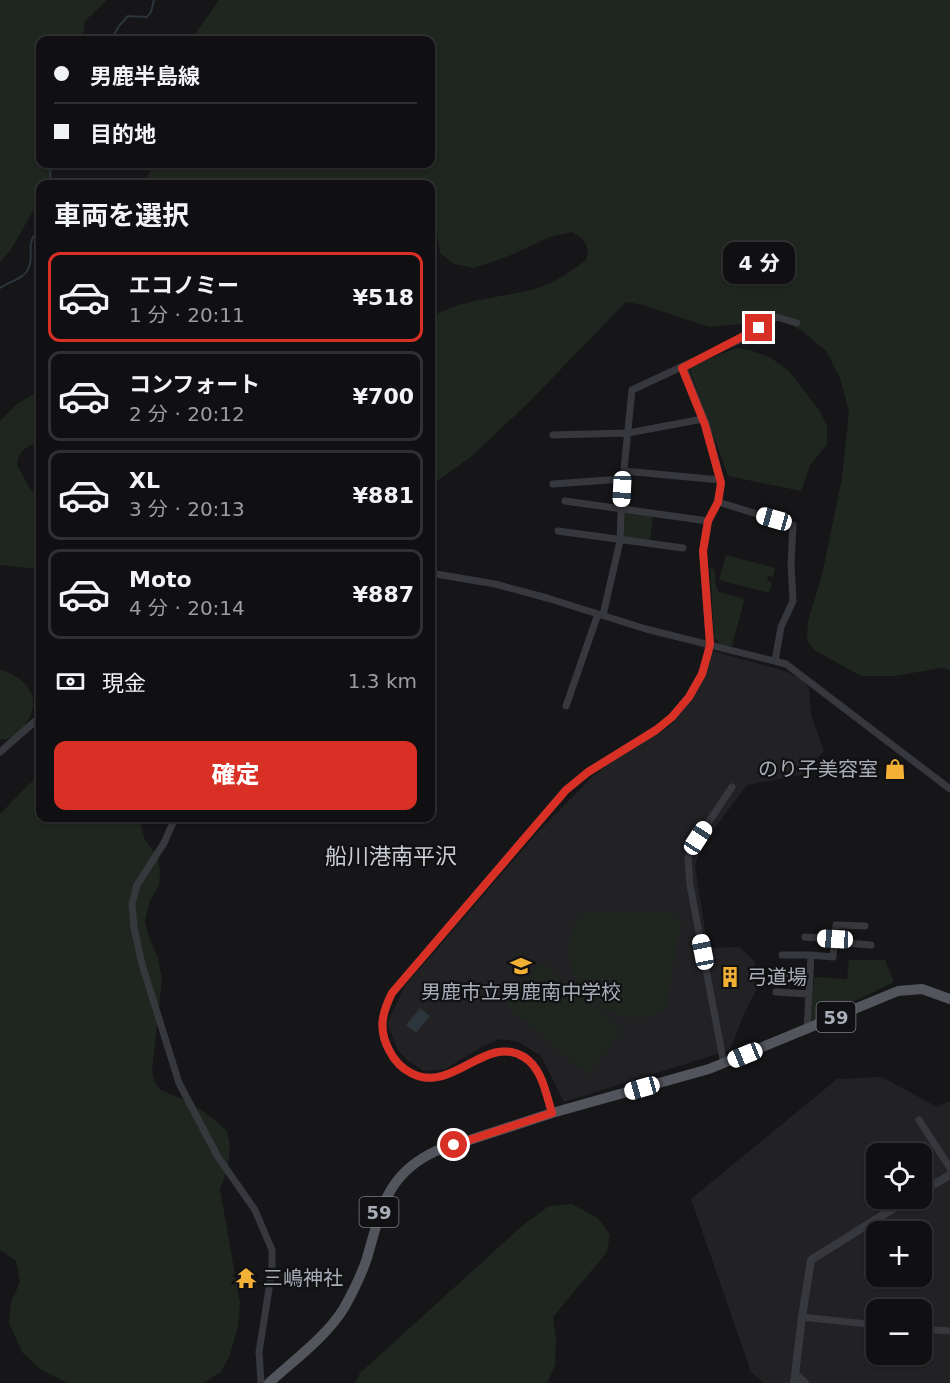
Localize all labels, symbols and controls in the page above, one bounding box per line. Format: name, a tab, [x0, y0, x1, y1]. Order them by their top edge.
text: 男鹿半島線	[90, 64, 200, 89]
text: 目的地	[90, 122, 156, 147]
text: 車両を選択	[54, 200, 189, 231]
callout: 4 分	[723, 241, 795, 283]
text: 4 分	[739, 251, 779, 275]
icon: car	[57, 270, 111, 324]
text: エコノミー	[129, 273, 239, 298]
text: ¥518	[353, 285, 414, 310]
text: 1 分 · 20:11	[129, 303, 245, 327]
route end	[745, 314, 772, 341]
icon: car	[57, 369, 111, 423]
text: コンフォート	[129, 372, 260, 397]
text: ¥700	[353, 384, 414, 409]
text: 2 分 · 20:12	[129, 402, 245, 426]
icon: car	[57, 468, 111, 522]
text: XL	[129, 468, 160, 493]
car	[612, 471, 632, 507]
text: ¥881	[353, 483, 414, 508]
text: 3 分 · 20:13	[129, 497, 245, 521]
car	[754, 505, 794, 533]
icon: car	[57, 567, 111, 621]
text: Moto	[129, 567, 192, 592]
text: ¥887	[353, 582, 414, 607]
text: 4 分 · 20:14	[129, 596, 245, 620]
icon: cash	[54, 665, 87, 698]
text: 1.3 km	[348, 669, 417, 693]
text: 現金	[102, 671, 146, 696]
button: 確定	[54, 741, 417, 810]
place label: のり子美容室	[758, 757, 878, 781]
shop icon: のり子美容室	[883, 757, 907, 781]
car	[681, 818, 715, 858]
district label: 船川港南平沢	[325, 844, 457, 869]
car	[817, 929, 853, 949]
car	[691, 933, 715, 971]
school or university icon: 男鹿市立男鹿南中学校	[509, 954, 533, 978]
building icon: 弓道場	[718, 965, 742, 989]
place label: 弓道場	[747, 965, 807, 989]
place label: 男鹿市立男鹿南中学校	[421, 980, 621, 1004]
road number: 59	[816, 1002, 856, 1032]
car	[725, 1040, 765, 1070]
car	[622, 1074, 662, 1102]
route start	[440, 1131, 467, 1158]
map controls	[866, 1143, 932, 1365]
button: locate	[866, 1143, 932, 1209]
road number: 59	[360, 1197, 398, 1227]
button: +	[866, 1221, 932, 1287]
temple icon: 三嶋神社	[234, 1266, 258, 1290]
place label: 三嶋神社	[263, 1266, 343, 1290]
button: −	[866, 1299, 932, 1365]

